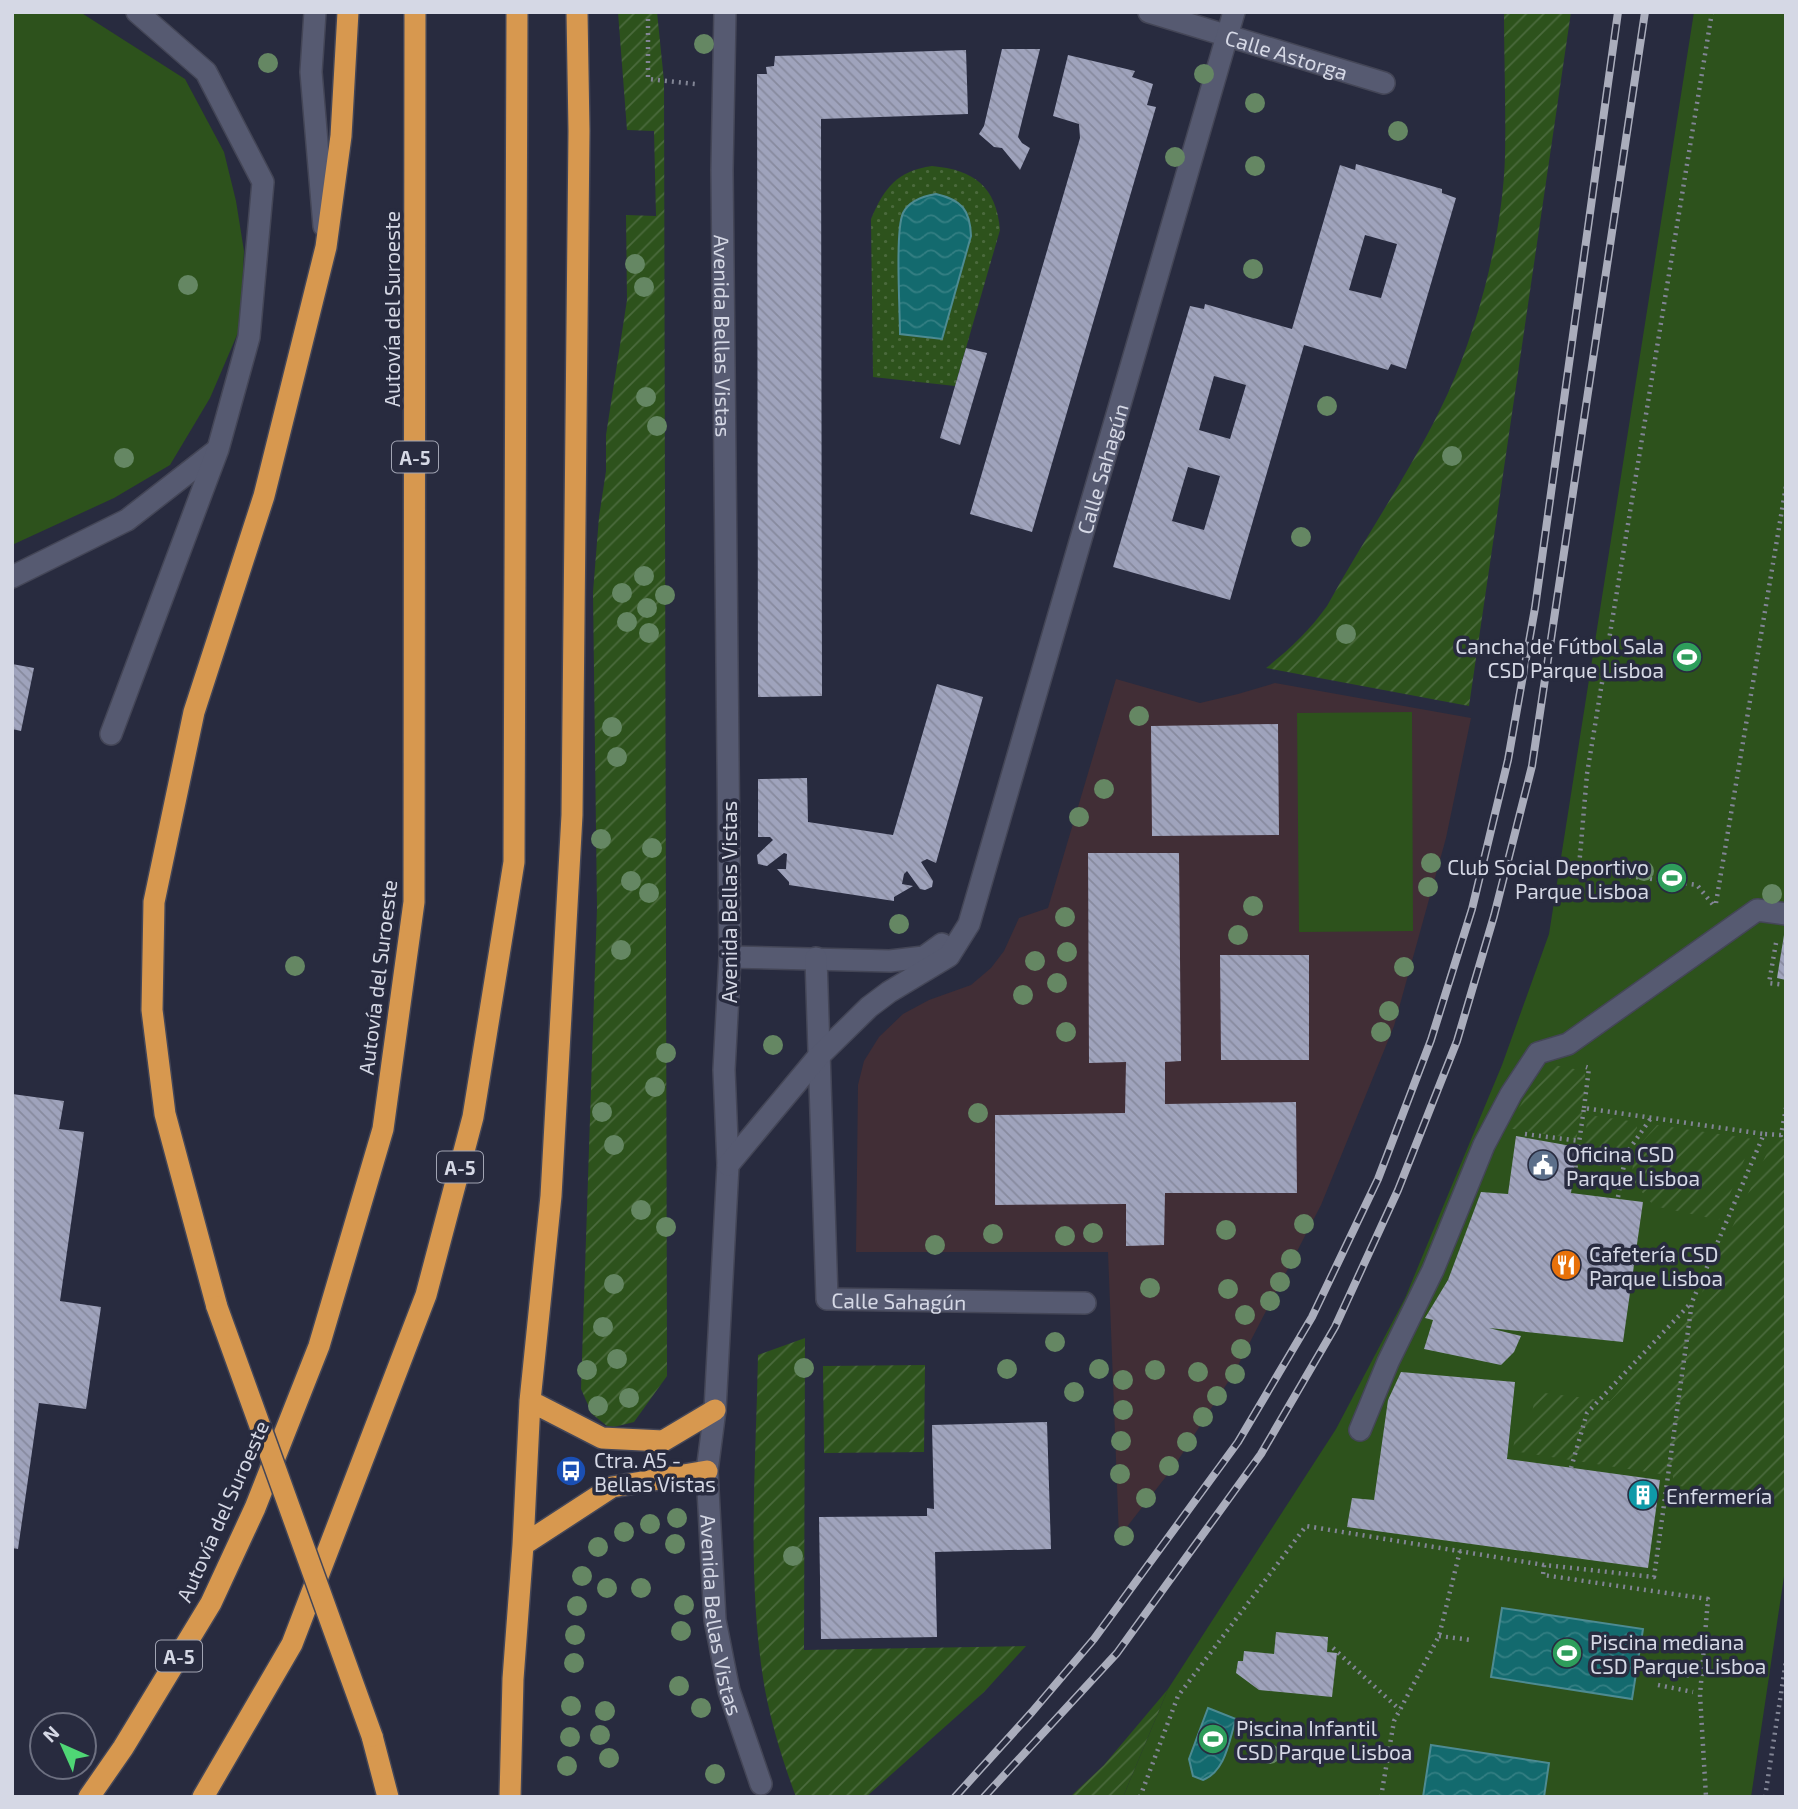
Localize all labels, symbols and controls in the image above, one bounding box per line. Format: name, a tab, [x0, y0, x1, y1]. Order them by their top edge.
street label: Calle Astorga	[1223, 23, 1351, 84]
street label: Autovía del Suroeste	[379, 211, 404, 407]
street label: Avenida Bellas Vistas	[710, 234, 737, 437]
street label: Calle Sahagún	[1071, 400, 1132, 537]
road number: A-5	[392, 442, 438, 472]
place label: Cancha de Fútbol Sala CSD Parque Lisboa	[1455, 633, 1664, 682]
sports icon: Cancha de Fútbol Sala CSD Parque Lisboa	[1670, 640, 1704, 674]
street label: Avenida Bellas Vistas	[716, 801, 741, 1003]
place label: Club Social Deportivo Parque Lisboa	[1447, 854, 1649, 903]
sports icon: Club Social Deportivo Parque Lisboa	[1655, 861, 1689, 895]
street label: Autovía del Suroeste	[353, 878, 401, 1076]
place label: Oficina CSD Parque Lisboa	[1566, 1141, 1700, 1190]
public building icon: Oficina CSD Parque Lisboa	[1526, 1148, 1560, 1182]
road number: A-5	[437, 1152, 483, 1182]
place label: Cafetería CSD Parque Lisboa	[1589, 1241, 1723, 1290]
restaurant icon: Cafetería CSD Parque Lisboa	[1549, 1248, 1583, 1282]
street label: Calle Sahagún	[831, 1287, 966, 1314]
street label: Autovía del Suroeste	[171, 1416, 273, 1606]
place label: Ctra. A5 - Bellas Vistas	[594, 1447, 716, 1496]
bus stop icon: Ctra. A5 - Bellas Vistas	[554, 1454, 588, 1488]
building icon: Enfermería	[1626, 1478, 1660, 1512]
place label: Enfermería	[1666, 1483, 1772, 1508]
street label: Avenida Bellas Vistas	[697, 1514, 749, 1718]
place label: Piscina mediana CSD Parque Lisboa	[1590, 1629, 1766, 1678]
sports icon: Piscina mediana CSD Parque Lisboa	[1550, 1636, 1584, 1670]
road number: A-5	[156, 1640, 202, 1672]
north arrow	[28, 1711, 98, 1781]
place label: Piscina Infantil CSD Parque Lisboa	[1236, 1715, 1412, 1764]
text: N	[38, 1721, 64, 1747]
sports icon: Piscina Infantil CSD Parque Lisboa	[1196, 1722, 1230, 1756]

